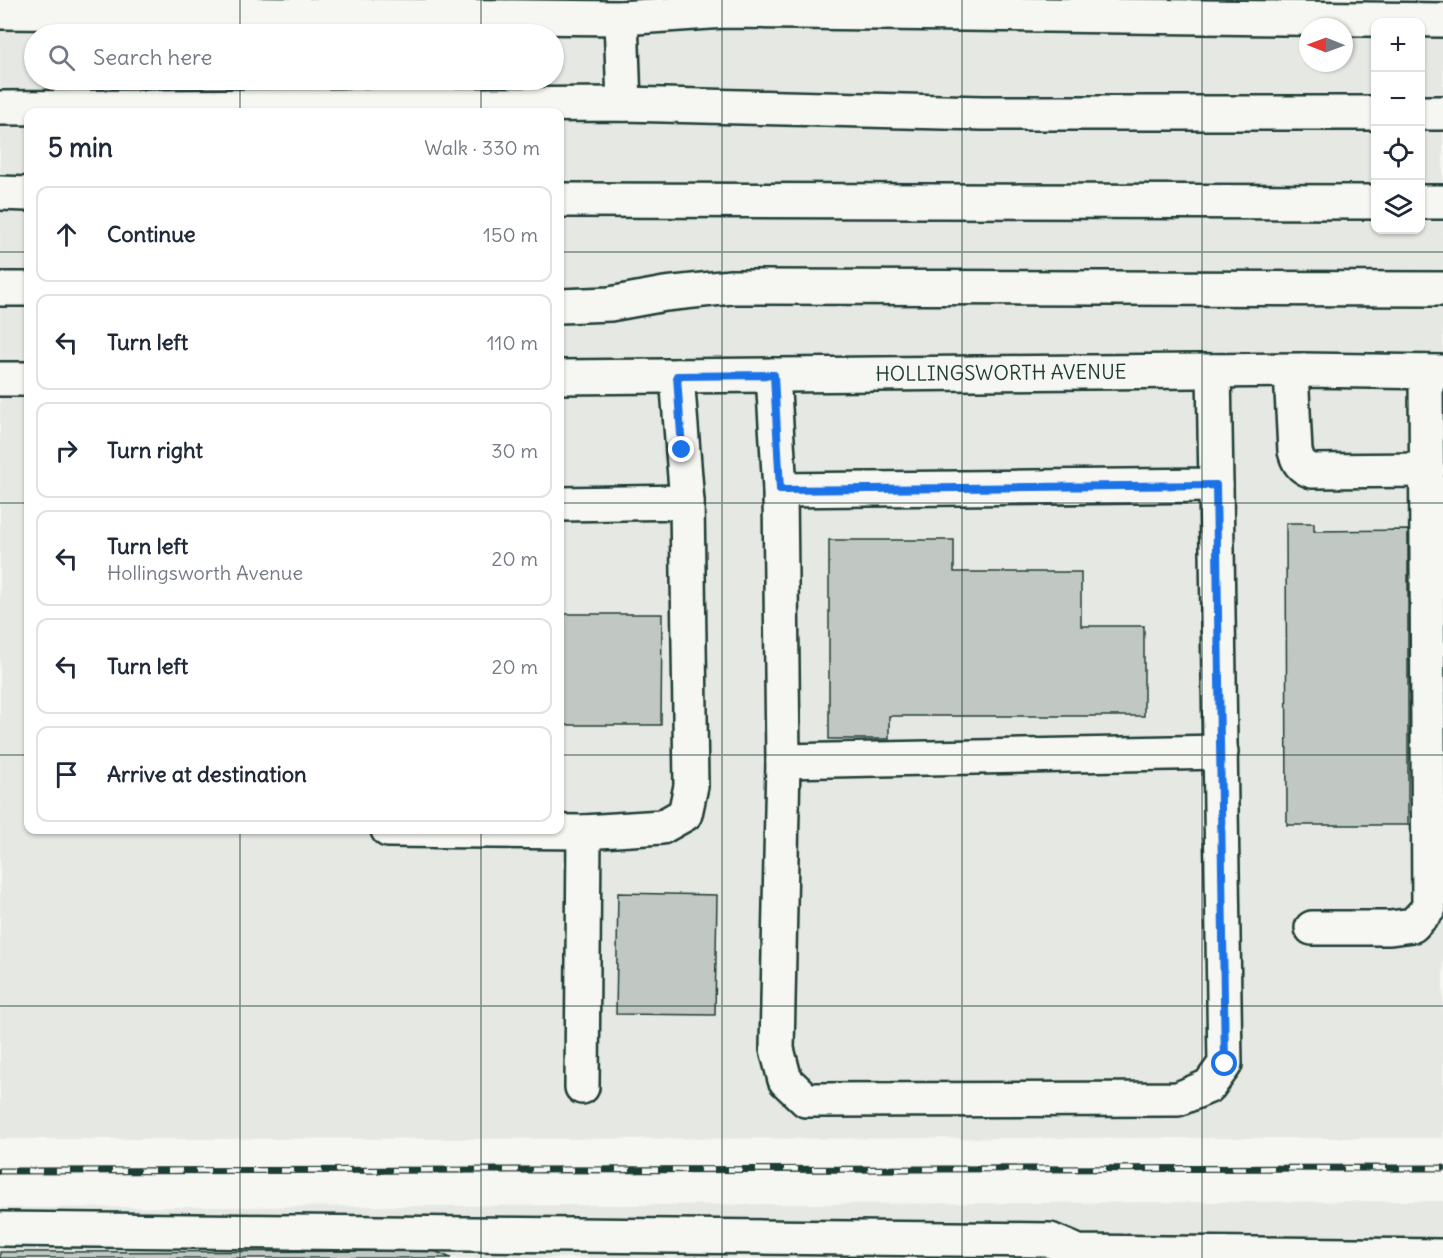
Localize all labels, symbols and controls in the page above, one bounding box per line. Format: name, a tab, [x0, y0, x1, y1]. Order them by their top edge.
north arrow	[1299, 18, 1353, 72]
map controls	[1371, 18, 1425, 234]
button: +	[1371, 18, 1425, 72]
search box	[24, 24, 564, 90]
icon: search	[45, 41, 78, 74]
text: Search here	[93, 43, 212, 71]
button: −	[1371, 72, 1425, 126]
button: locate	[1371, 126, 1425, 180]
text: 5 min	[48, 131, 113, 164]
text: Walk · 330 m	[424, 135, 540, 160]
button: layers	[1371, 180, 1425, 234]
icon: ahead	[50, 218, 83, 251]
text: Continue	[107, 220, 196, 248]
text: 150 m	[483, 222, 538, 247]
icon: left	[50, 326, 83, 359]
text: Turn left	[107, 328, 188, 356]
text: 110 m	[487, 330, 538, 355]
street label: HOLLINGSWORTH AVENUE	[875, 359, 1127, 386]
icon: right	[50, 434, 83, 467]
text: Turn right	[107, 436, 203, 464]
route end	[668, 436, 694, 462]
text: 30 m	[491, 438, 538, 463]
text: Turn left	[107, 532, 188, 560]
icon: left	[50, 542, 83, 575]
text: 20 m	[492, 546, 538, 571]
text: Hollingsworth Avenue	[107, 560, 303, 585]
icon: left	[50, 650, 83, 683]
text: Turn left	[107, 652, 188, 680]
text: 20 m	[492, 654, 538, 679]
icon: arrive	[50, 758, 83, 791]
text: Arrive at destination	[107, 760, 307, 788]
route start	[1211, 1050, 1237, 1076]

